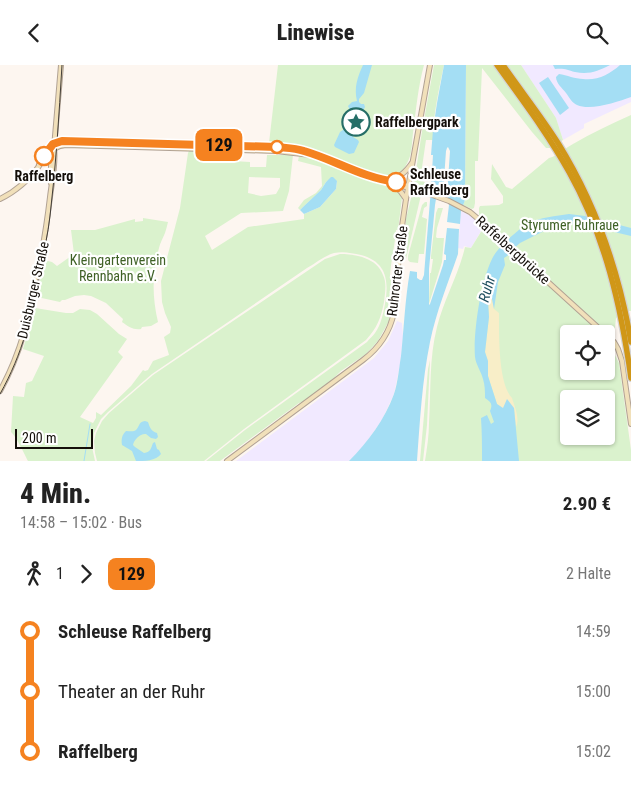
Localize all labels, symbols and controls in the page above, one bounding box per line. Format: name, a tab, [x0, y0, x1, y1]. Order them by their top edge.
icon: back	[20, 19, 48, 47]
icon: search	[583, 19, 611, 47]
text: Linewise	[277, 20, 354, 45]
place icon: Raffelbergpark	[341, 107, 371, 137]
place label: Raffelbergpark	[375, 114, 459, 130]
line badge: 129	[190, 129, 248, 161]
text: 129	[205, 134, 233, 155]
unlabelled marker	[270, 140, 284, 154]
marker: Raffelberg	[34, 146, 54, 166]
place label: Schleuse Raffelberg	[410, 166, 469, 198]
place label: Raffelberg	[15, 168, 73, 184]
marker: Schleuse Raffelberg	[386, 172, 406, 192]
street label: Raffelbergbrücke	[473, 213, 554, 288]
park label: Styrumer Ruhraue	[521, 217, 619, 233]
street label: Ruhrorter Straße	[384, 224, 411, 317]
street label: Duisburger Straße	[14, 240, 52, 340]
park label: Kleingartenverein Rennbahn e.V.	[70, 252, 166, 284]
water label: Ruhr	[475, 273, 499, 304]
map controls	[560, 325, 615, 445]
button: locate	[560, 325, 615, 380]
button: layers	[560, 390, 615, 445]
scale bar	[15, 426, 92, 449]
text: 200 m	[22, 430, 57, 446]
text: 4 Min.	[20, 477, 91, 510]
text: 2.90 €	[563, 492, 611, 515]
text: 14:58 – 15:02 · Bus	[20, 513, 142, 532]
icon: walk	[20, 560, 48, 588]
icon: forward	[72, 560, 100, 588]
text: 129	[118, 563, 145, 584]
text: 1	[56, 564, 64, 583]
text: 2 Halte	[566, 564, 611, 583]
text: Schleuse Raffelberg	[58, 620, 211, 643]
text: 14:59	[576, 622, 611, 641]
text: Theater an der Ruhr	[58, 680, 205, 703]
text: 15:00	[576, 682, 611, 701]
text: Raffelberg	[58, 740, 138, 763]
text: 15:02	[576, 742, 611, 761]

